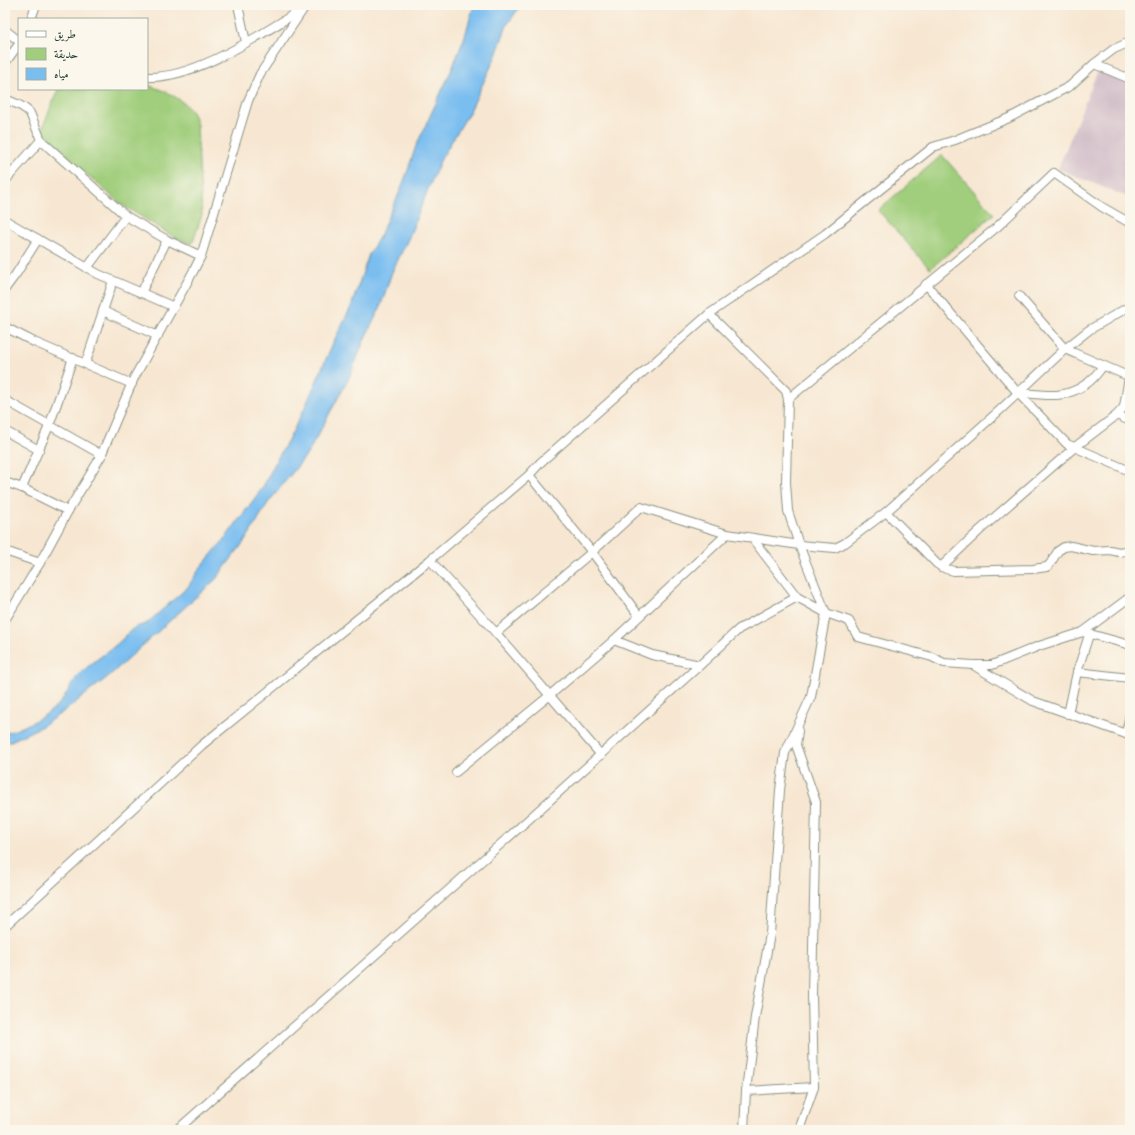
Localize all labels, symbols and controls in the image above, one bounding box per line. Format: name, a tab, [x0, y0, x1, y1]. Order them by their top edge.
legend	[18, 18, 148, 90]
text: طريق	[54, 26, 76, 42]
text: حديقة	[54, 46, 78, 62]
text: مياه	[54, 66, 69, 82]

